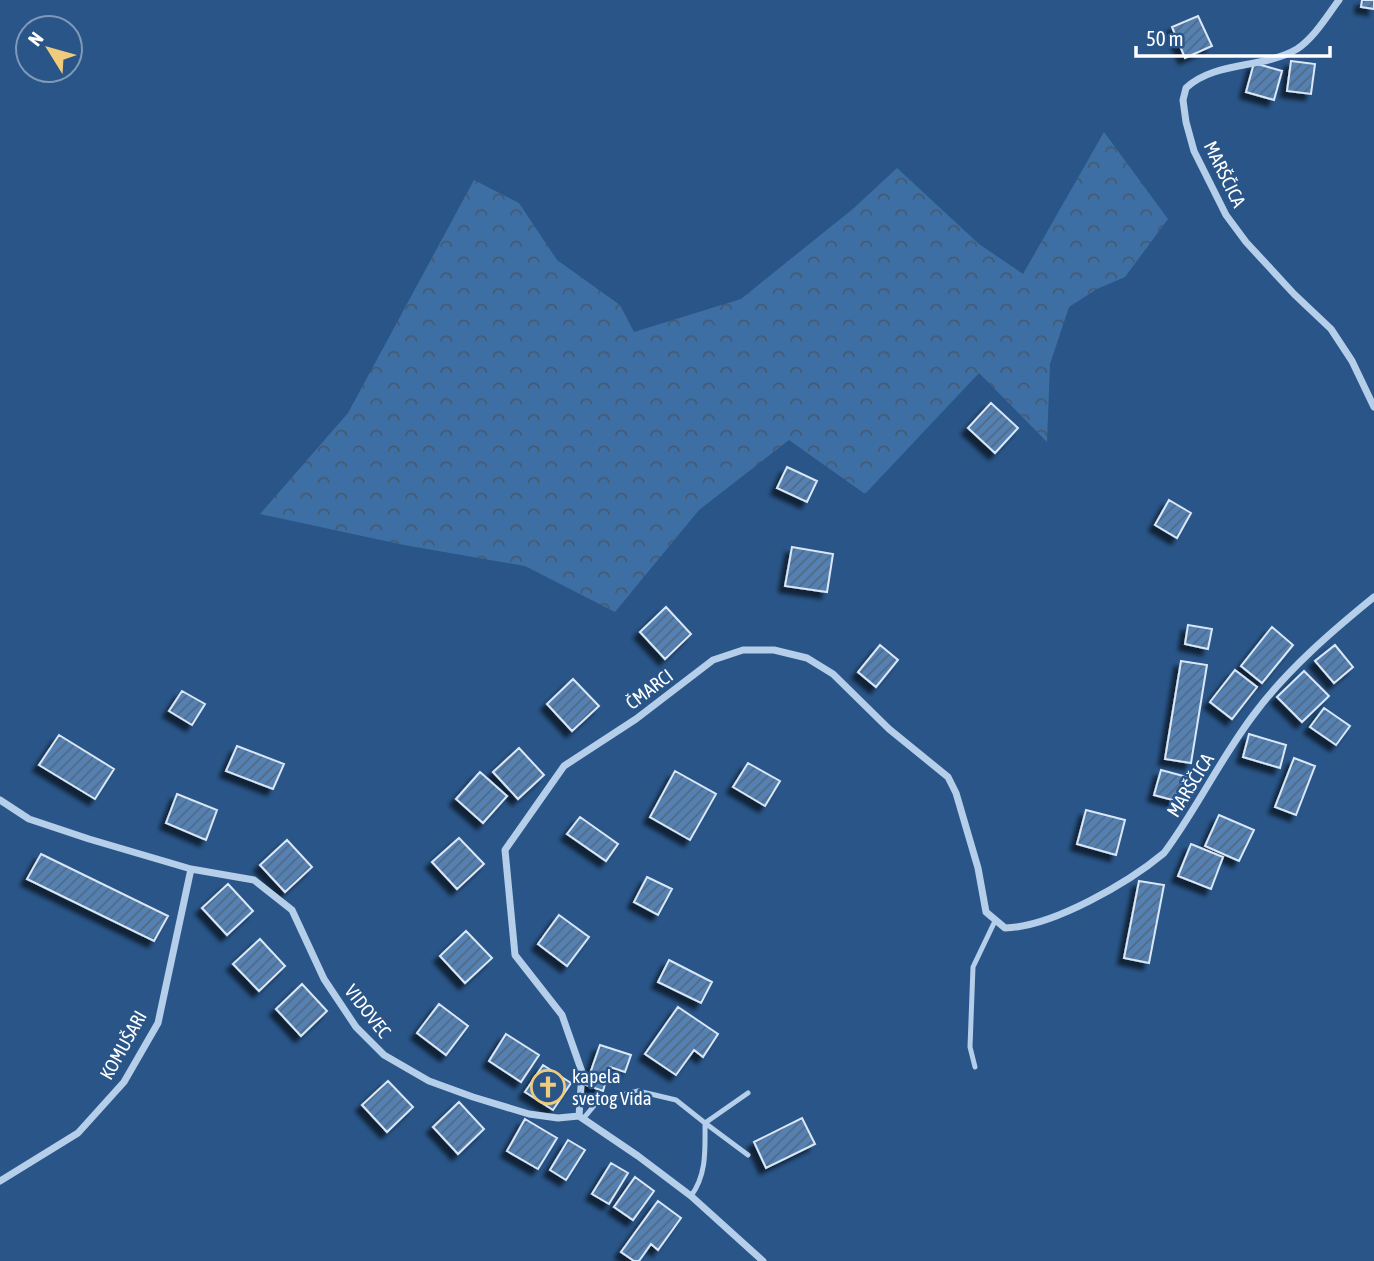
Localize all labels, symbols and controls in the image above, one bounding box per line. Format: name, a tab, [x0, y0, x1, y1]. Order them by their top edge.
north arrow	[14, 14, 84, 84]
scale bar	[1136, 14, 1330, 58]
text: 50 m	[1146, 26, 1184, 50]
text: N	[23, 28, 48, 50]
street label: MARŠČICA	[1200, 137, 1251, 211]
street label: ČMARCI	[621, 664, 677, 714]
street label: MARŠČICA	[1162, 749, 1218, 821]
street label: VIDOVEC	[340, 980, 396, 1042]
street label: KOMUŠARI	[95, 1007, 151, 1083]
place label: kapela svetog Vida	[572, 1065, 651, 1109]
church icon: kapela svetog Vida	[529, 1068, 567, 1106]

